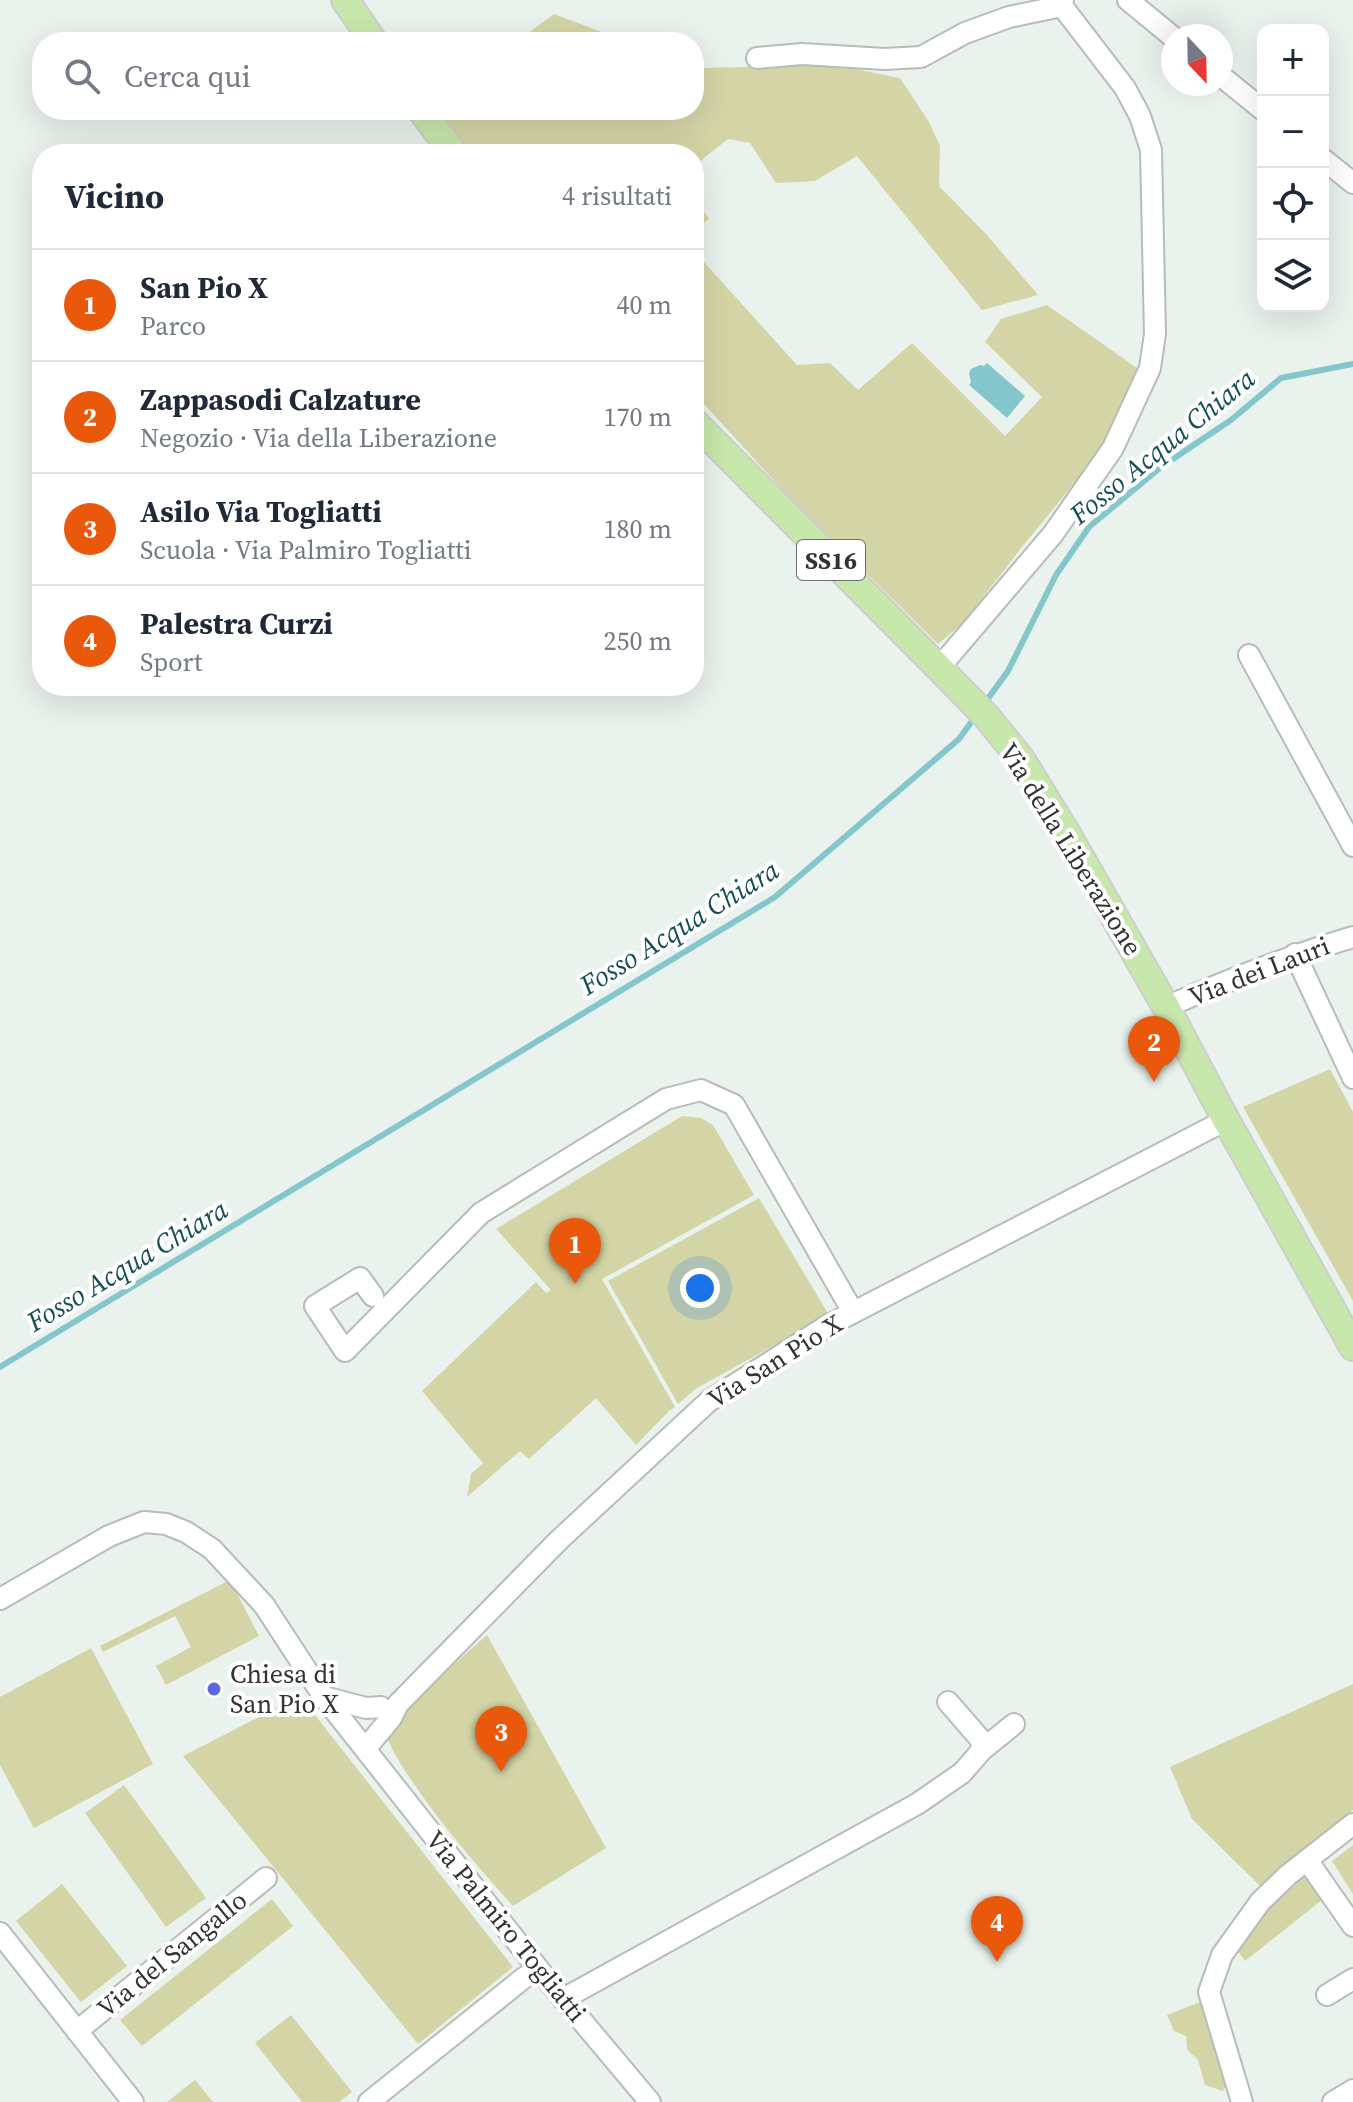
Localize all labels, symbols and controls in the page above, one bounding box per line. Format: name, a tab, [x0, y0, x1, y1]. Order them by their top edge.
north arrow	[1161, 24, 1233, 96]
map controls	[1257, 24, 1329, 312]
button: +	[1257, 24, 1329, 96]
search box	[32, 32, 704, 120]
icon: search	[60, 54, 104, 98]
text: Cerca qui	[124, 56, 251, 97]
button: −	[1257, 96, 1329, 168]
button: locate	[1257, 168, 1329, 240]
text: Vicino	[64, 173, 164, 219]
text: 4 risultati	[562, 178, 672, 214]
button: layers	[1257, 240, 1329, 312]
text: San Pio X	[140, 267, 268, 308]
text: 1	[83, 287, 97, 323]
text: 40 m	[617, 287, 672, 323]
text: Parco	[140, 308, 206, 344]
water label: Fosso Acqua Chiara	[1060, 359, 1263, 533]
text: Zappasodi Calzature	[140, 379, 421, 420]
text: 2	[83, 399, 97, 435]
text: 170 m	[604, 399, 672, 435]
text: Negozio · Via della Liberazione	[140, 420, 497, 456]
text: Asilo Via Togliatti	[140, 491, 382, 532]
text: 3	[83, 511, 97, 547]
text: 180 m	[604, 511, 672, 547]
text: Scuola · Via Palmiro Togliatti	[140, 532, 472, 568]
road number: SS16	[797, 540, 865, 580]
text: Palestra Curzi	[140, 603, 333, 644]
text: 4	[83, 623, 97, 659]
text: 250 m	[604, 623, 672, 659]
text: Sport	[140, 644, 202, 680]
street label: Via della Liberazione	[991, 736, 1151, 962]
water label: Fosso Acqua Chiara	[571, 850, 786, 1004]
street label: Via dei Lauri	[1183, 928, 1335, 1014]
pin: 2	[1128, 1016, 1180, 1082]
water label: Fosso Acqua Chiara	[18, 1190, 235, 1341]
pin: 1	[549, 1218, 601, 1284]
your location	[680, 1268, 720, 1308]
street label: Via San Pio X	[701, 1305, 849, 1417]
place label: Chiesa di San Pio X	[230, 1656, 339, 1722]
marker: Chiesa di San Pio X	[205, 1680, 223, 1698]
pin: 3	[475, 1706, 527, 1772]
street label: Via Palmiro Togliatti	[418, 1823, 594, 2029]
street label: Via del Sangallo	[89, 1882, 255, 2026]
pin: 4	[971, 1896, 1023, 1962]

